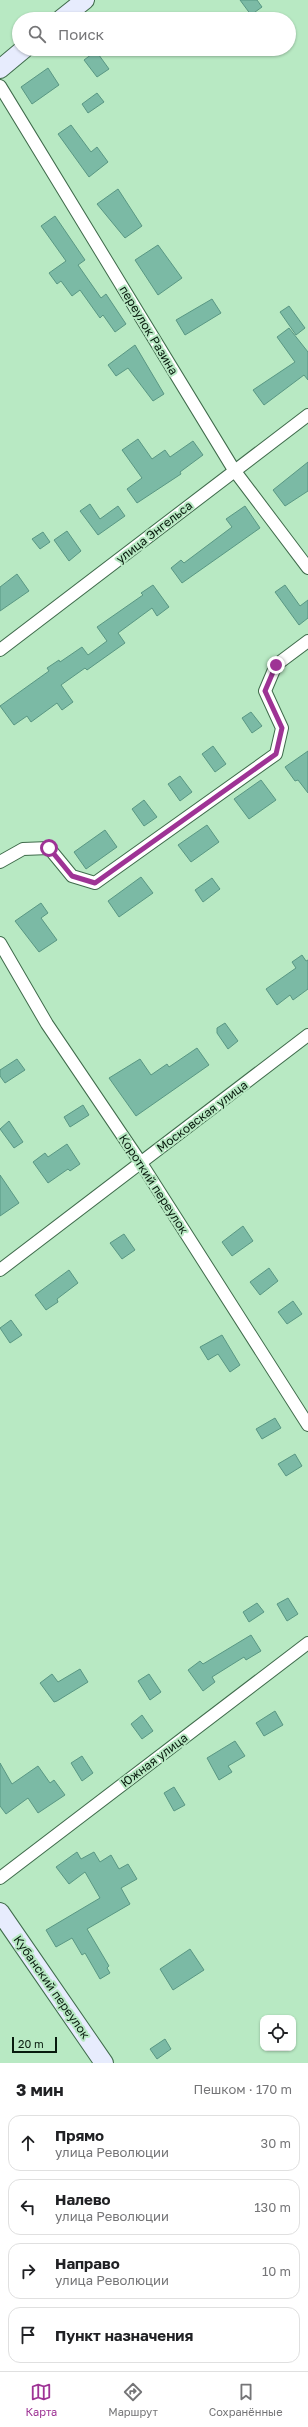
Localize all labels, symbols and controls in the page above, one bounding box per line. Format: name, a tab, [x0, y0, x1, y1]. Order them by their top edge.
search box	[12, 12, 296, 56]
icon: search	[26, 23, 48, 45]
text: Поиск	[58, 25, 104, 43]
street label: переулок Разина	[117, 283, 181, 377]
street label: улица Энгельса	[113, 498, 195, 566]
route end	[267, 656, 285, 674]
route start	[40, 839, 58, 857]
street label: Московская улица	[154, 1077, 250, 1155]
street label: Короткий переулок	[116, 1131, 192, 1237]
street label: Южная улица	[118, 1730, 190, 1790]
street label: Кубанский переулок	[11, 1932, 93, 2042]
map controls	[260, 2015, 296, 2051]
button: locate	[260, 2015, 296, 2051]
scale bar	[12, 2035, 57, 2054]
text: 20 m	[18, 2037, 44, 2050]
text: 3 мин	[16, 2079, 64, 2100]
text: Пешком · 170 m	[193, 2081, 292, 2097]
text: Прямо	[55, 2126, 104, 2144]
icon: ahead	[17, 2132, 39, 2154]
text: 30 m	[261, 2135, 291, 2151]
text: улица Революции	[55, 2144, 169, 2160]
text: Налево	[55, 2190, 111, 2208]
icon: left	[17, 2196, 39, 2218]
text: 130 m	[254, 2199, 291, 2215]
text: улица Революции	[55, 2208, 169, 2224]
text: Направо	[55, 2254, 120, 2272]
icon: right	[17, 2260, 39, 2282]
text: 10 m	[262, 2263, 291, 2279]
text: улица Революции	[55, 2272, 169, 2288]
icon: arrive	[17, 2324, 39, 2346]
text: Пункт назначения	[55, 2326, 193, 2344]
tab: Карта	[25, 2381, 57, 2418]
tab: Маршрут	[108, 2381, 158, 2418]
tab: Сохранённые	[209, 2381, 283, 2418]

